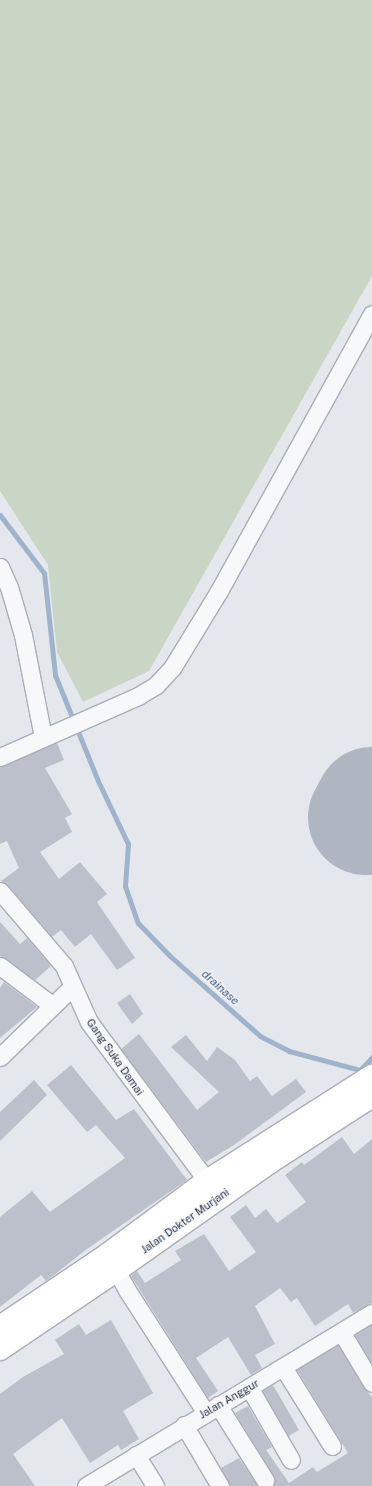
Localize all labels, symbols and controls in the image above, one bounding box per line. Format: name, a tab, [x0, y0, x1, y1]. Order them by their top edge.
water label: drainase	[198, 967, 242, 1009]
street label: Gang Suka Damai	[84, 1016, 146, 1098]
street label: Jalan Dokter Murjani	[138, 1186, 232, 1256]
street label: Jalan Anggur	[197, 1377, 261, 1421]

